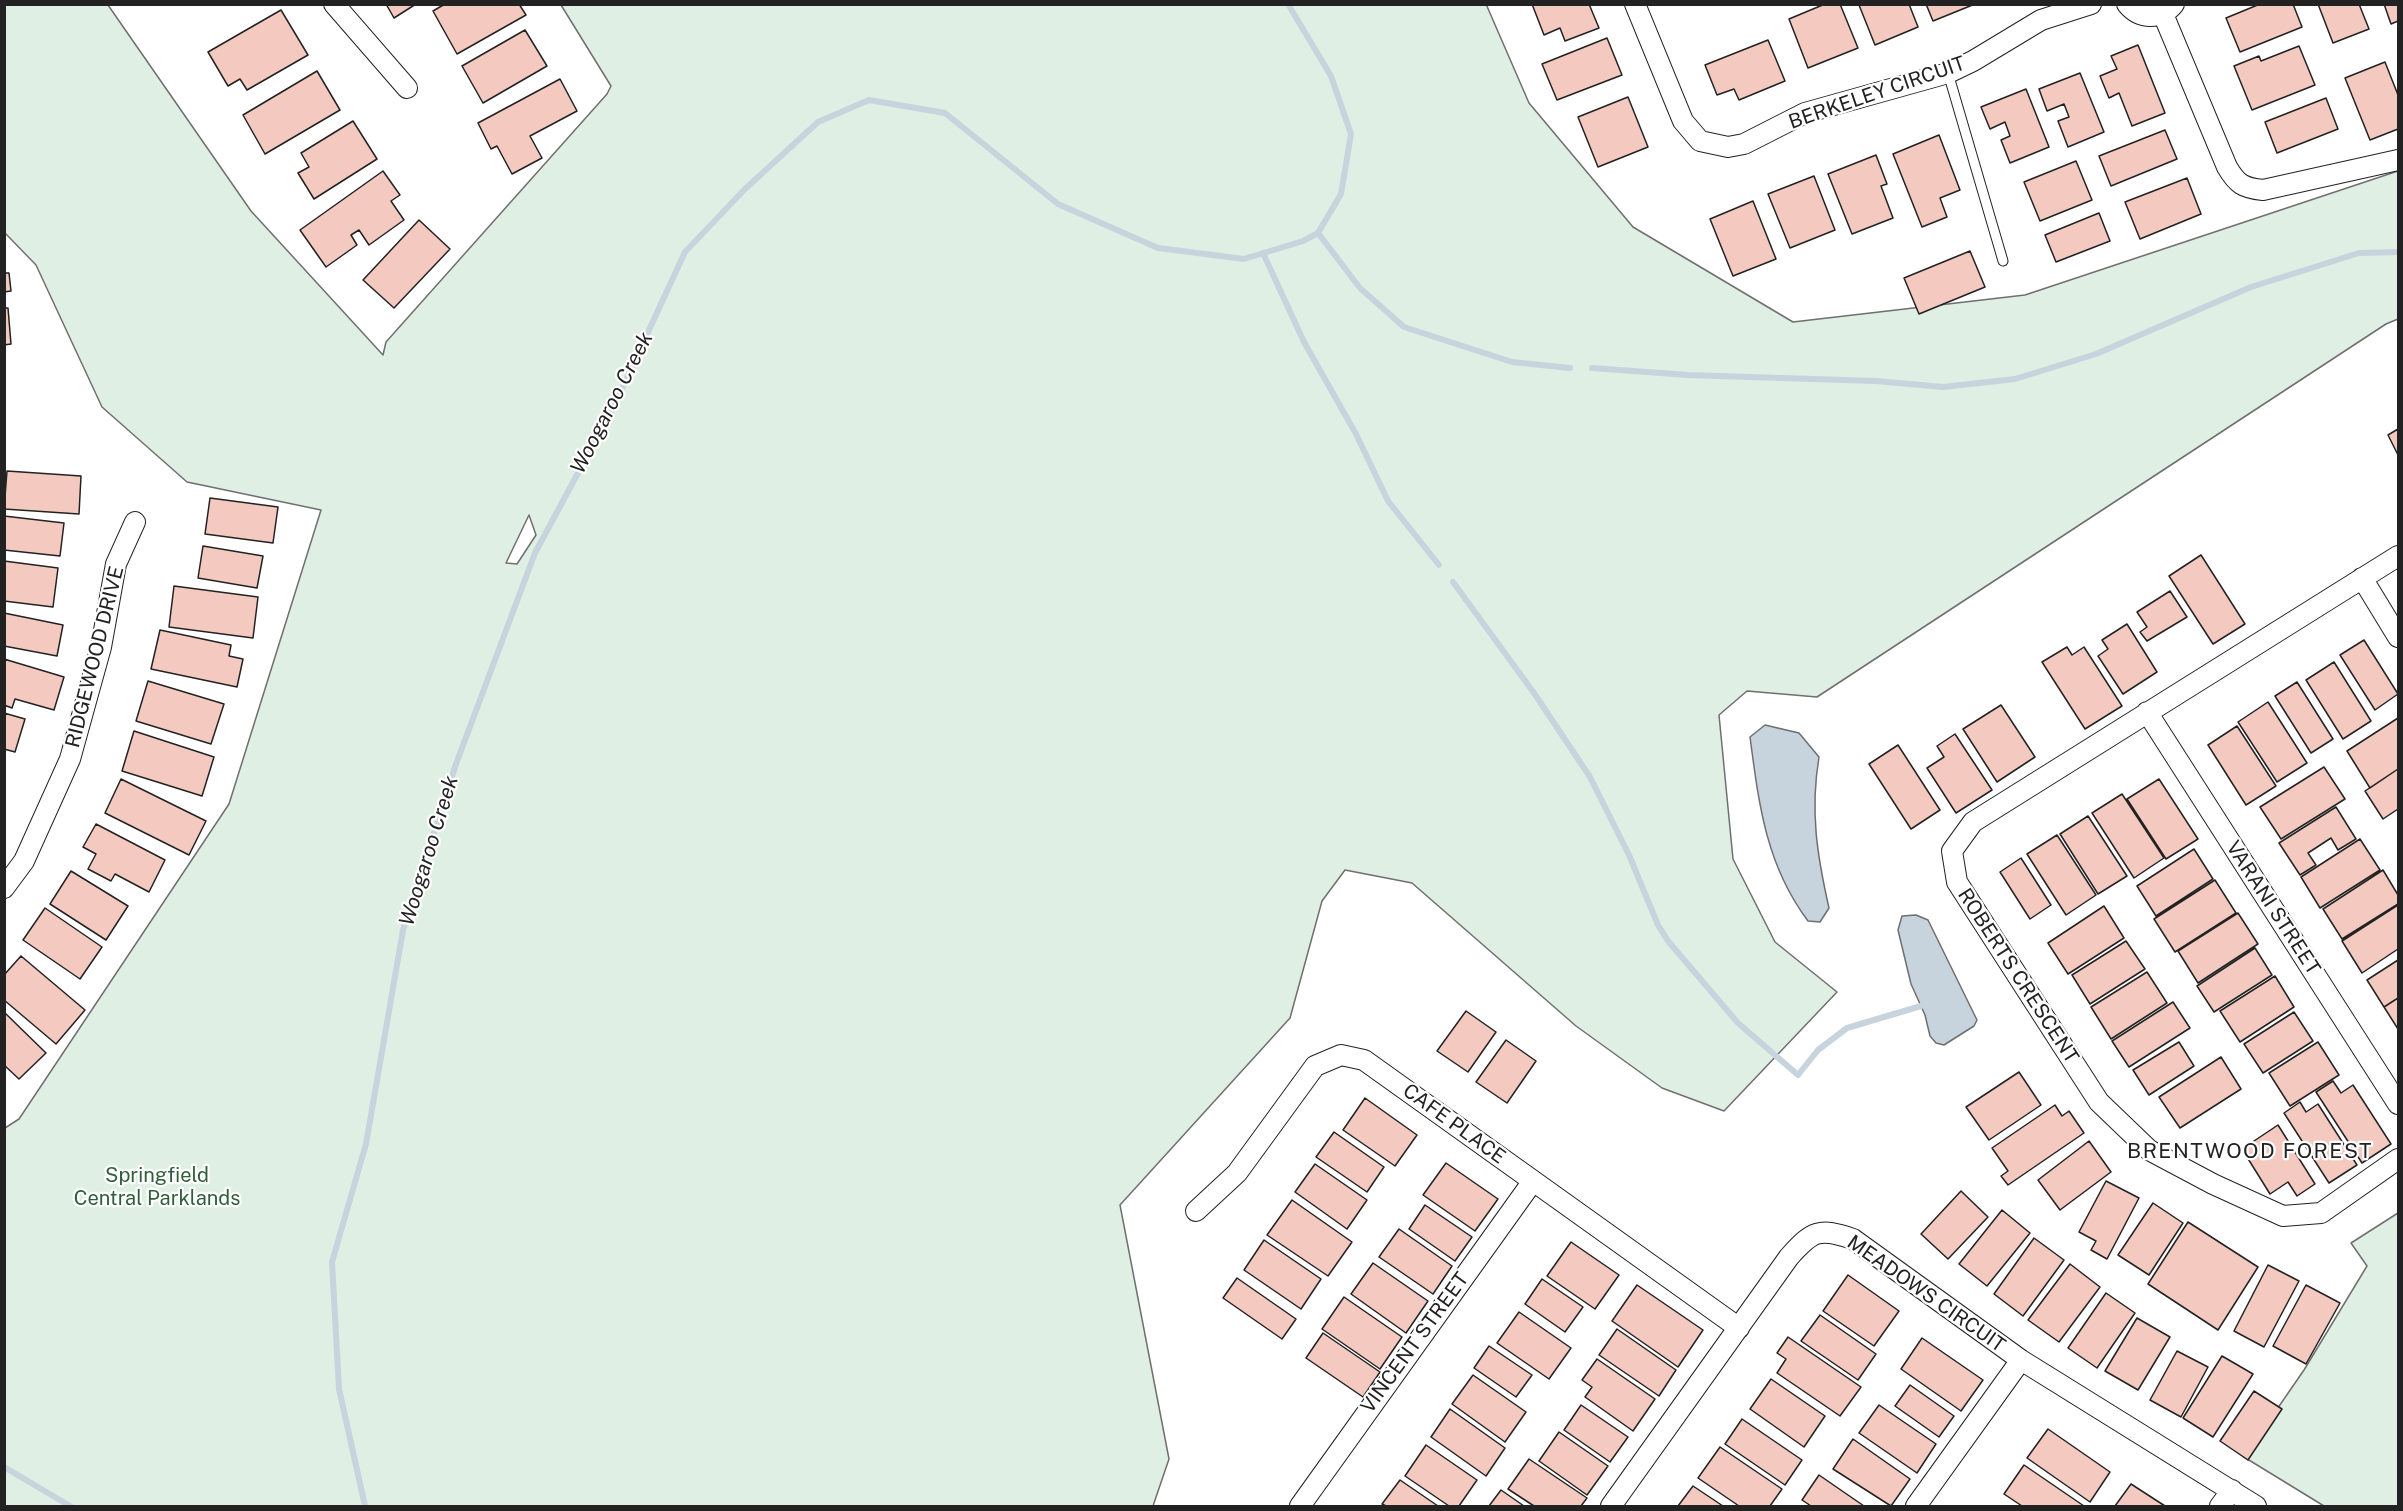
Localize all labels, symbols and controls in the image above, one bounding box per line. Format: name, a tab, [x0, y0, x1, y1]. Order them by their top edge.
street label: BERKELEY CIRCUIT	[1786, 52, 1968, 134]
water label: Woogaroo Creek	[565, 328, 659, 478]
street label: RIDGEWOOD DRIVE	[61, 564, 129, 750]
water label: Woogaroo Creek	[394, 773, 464, 929]
street label: VARANI STREET	[2221, 837, 2325, 979]
street label: ROBERTS CRESCENT	[1952, 884, 2084, 1068]
street label: CAFE PLACE	[1398, 1079, 1510, 1169]
district label: BRENTWOOD FOREST	[2127, 1139, 2373, 1165]
park label: Springfield Central Parklands	[74, 1164, 240, 1211]
street label: MEADOWS CIRCUIT	[1842, 1230, 2010, 1358]
street label: VINCENT STREET	[1356, 1268, 1474, 1418]

